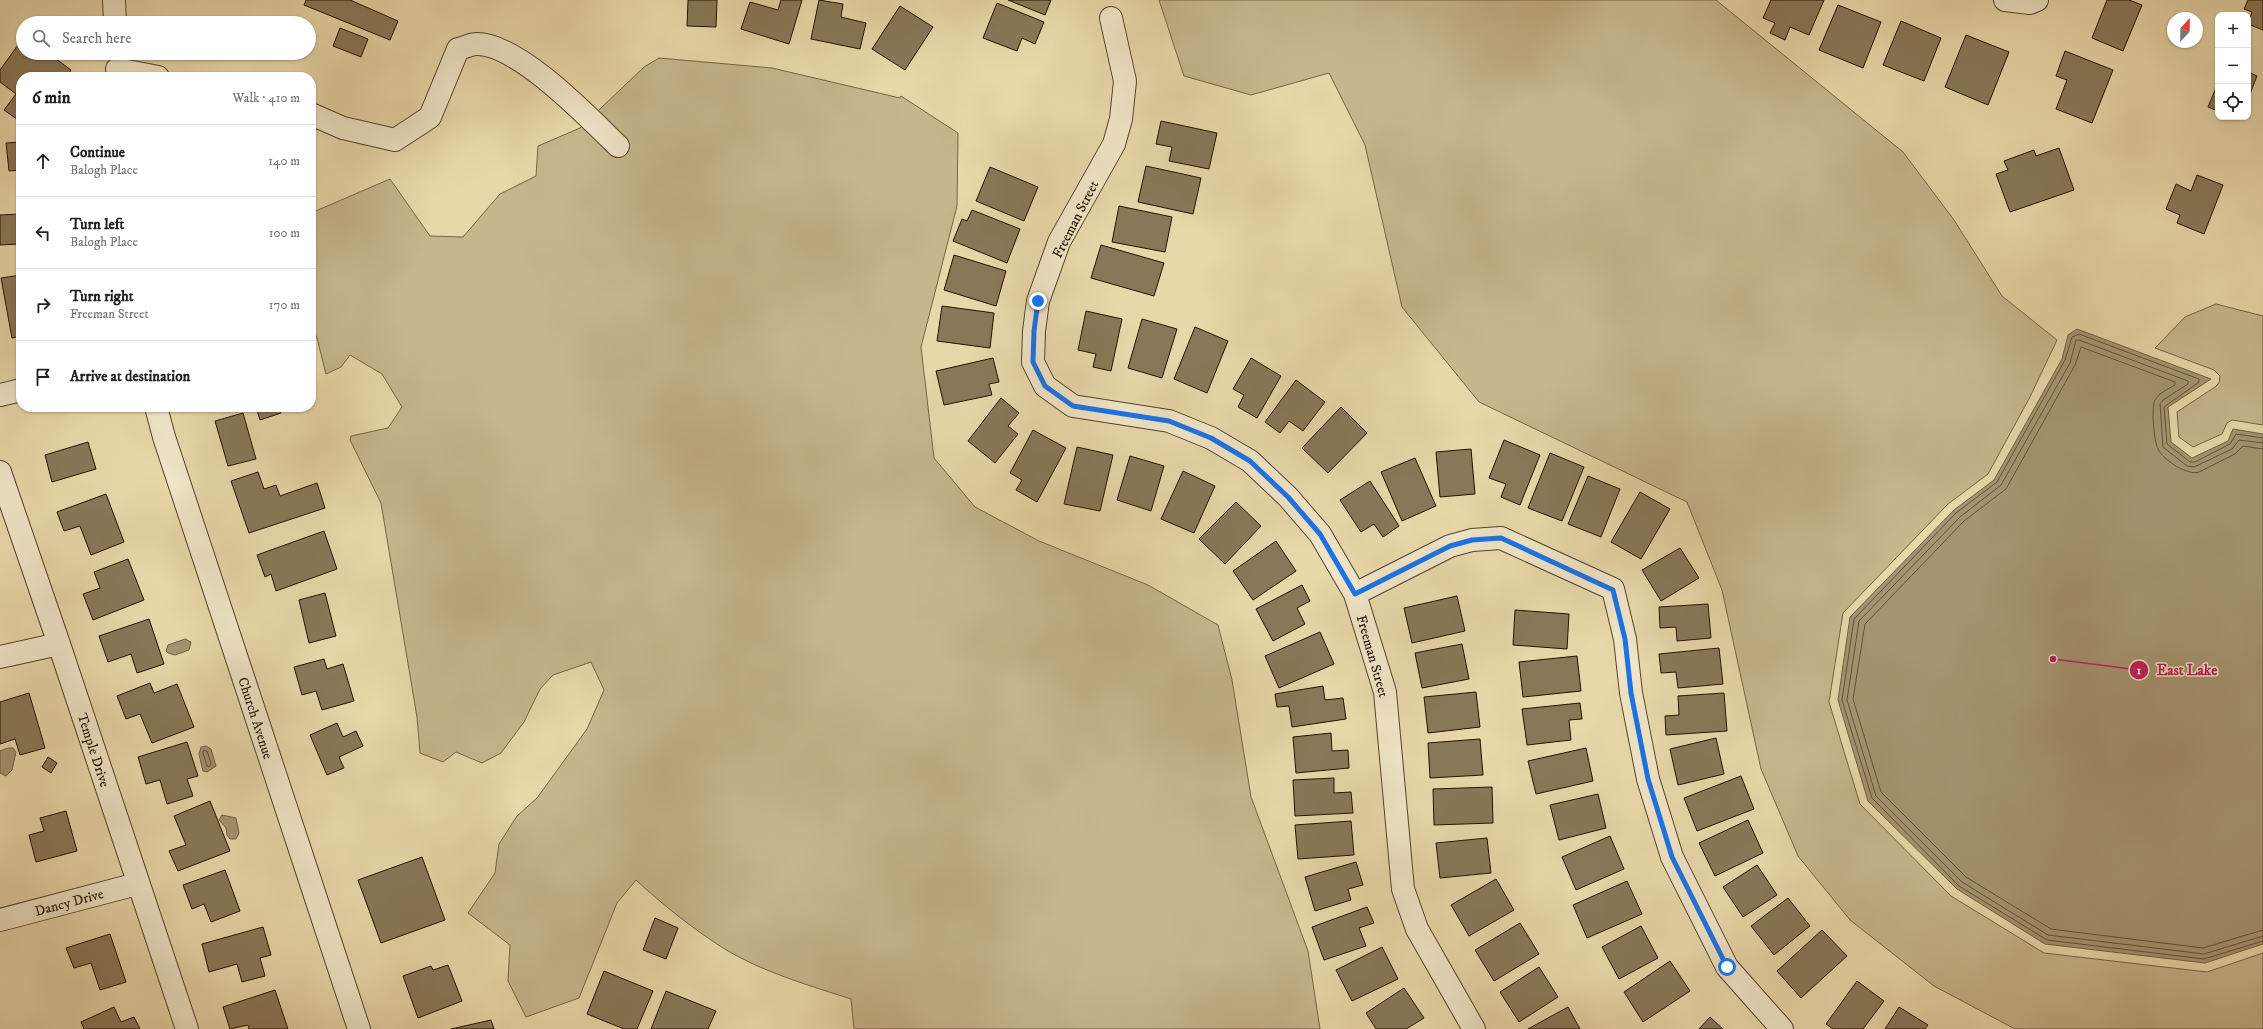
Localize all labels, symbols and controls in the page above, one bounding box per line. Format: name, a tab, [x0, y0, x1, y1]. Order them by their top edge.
north arrow	[2167, 12, 2203, 48]
map controls	[2215, 12, 2251, 120]
button: +	[2215, 12, 2251, 48]
search box	[16, 16, 316, 60]
icon: search	[30, 27, 52, 49]
text: Search here	[62, 29, 131, 48]
button: −	[2215, 48, 2251, 84]
button: locate	[2215, 84, 2251, 120]
text: 6 min	[32, 87, 71, 109]
text: Walk · 410 m	[233, 90, 300, 106]
text: Continue	[70, 143, 125, 162]
icon: ahead	[32, 150, 54, 172]
text: 140 m	[268, 153, 300, 169]
text: Balogh Place	[70, 162, 138, 178]
street label: Freeman Street	[1049, 177, 1103, 261]
text: Turn left	[70, 215, 124, 234]
icon: left	[32, 222, 54, 244]
text: 100 m	[269, 225, 300, 241]
text: Balogh Place	[70, 234, 138, 250]
text: Turn right	[70, 287, 133, 306]
route end	[1029, 292, 1047, 310]
icon: right	[32, 294, 54, 316]
text: 170 m	[269, 297, 300, 313]
text: Freeman Street	[70, 306, 149, 322]
icon: arrive	[32, 366, 54, 388]
text: Arrive at destination	[70, 367, 190, 386]
street label: Freeman Street	[1352, 613, 1392, 700]
callout: East Lake	[2129, 657, 2225, 684]
text: East Lake	[2157, 661, 2218, 680]
text: 1	[2137, 663, 2142, 678]
street label: Church Avenue	[233, 675, 277, 762]
street label: Temple Drive	[73, 711, 114, 790]
street label: Dancy Drive	[33, 885, 106, 921]
route start	[1718, 958, 1736, 976]

